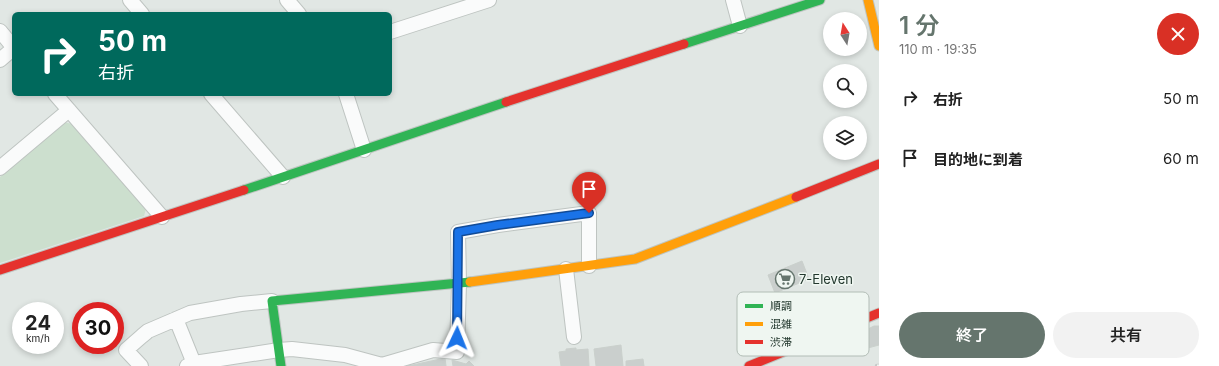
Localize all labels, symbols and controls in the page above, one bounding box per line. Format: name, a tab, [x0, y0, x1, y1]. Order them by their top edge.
text: 1 分	[899, 11, 939, 40]
north arrow	[823, 12, 867, 56]
map controls	[823, 12, 867, 160]
button: close	[1157, 13, 1199, 55]
text: 50 m	[98, 24, 167, 58]
icon: right	[32, 28, 84, 80]
text: 110 m · 19:35	[899, 41, 977, 57]
text: 右折	[98, 62, 134, 83]
button: search	[823, 64, 867, 108]
icon: right	[899, 87, 921, 109]
text: 50 m	[1163, 89, 1199, 108]
text: 右折	[933, 90, 963, 109]
button: layers	[823, 116, 867, 160]
icon: arrive	[899, 147, 921, 169]
text: 60 m	[1163, 149, 1199, 168]
text: 目的地に到着	[933, 150, 1023, 169]
pin	[572, 172, 606, 213]
icon: arrive	[578, 178, 600, 200]
supermarket icon: 7-Eleven	[774, 268, 796, 290]
place label: 7-Eleven	[799, 271, 853, 287]
legend	[737, 292, 869, 356]
text: 順調	[770, 299, 792, 313]
speed limit sign: 30	[72, 302, 124, 354]
text: 24	[25, 311, 51, 335]
button: 終了	[899, 312, 1045, 358]
button: 共有	[1053, 312, 1199, 358]
position arrow	[436, 317, 478, 359]
text: 混雑	[770, 317, 792, 331]
text: km/h	[26, 332, 50, 344]
text: 渋滞	[770, 335, 792, 349]

